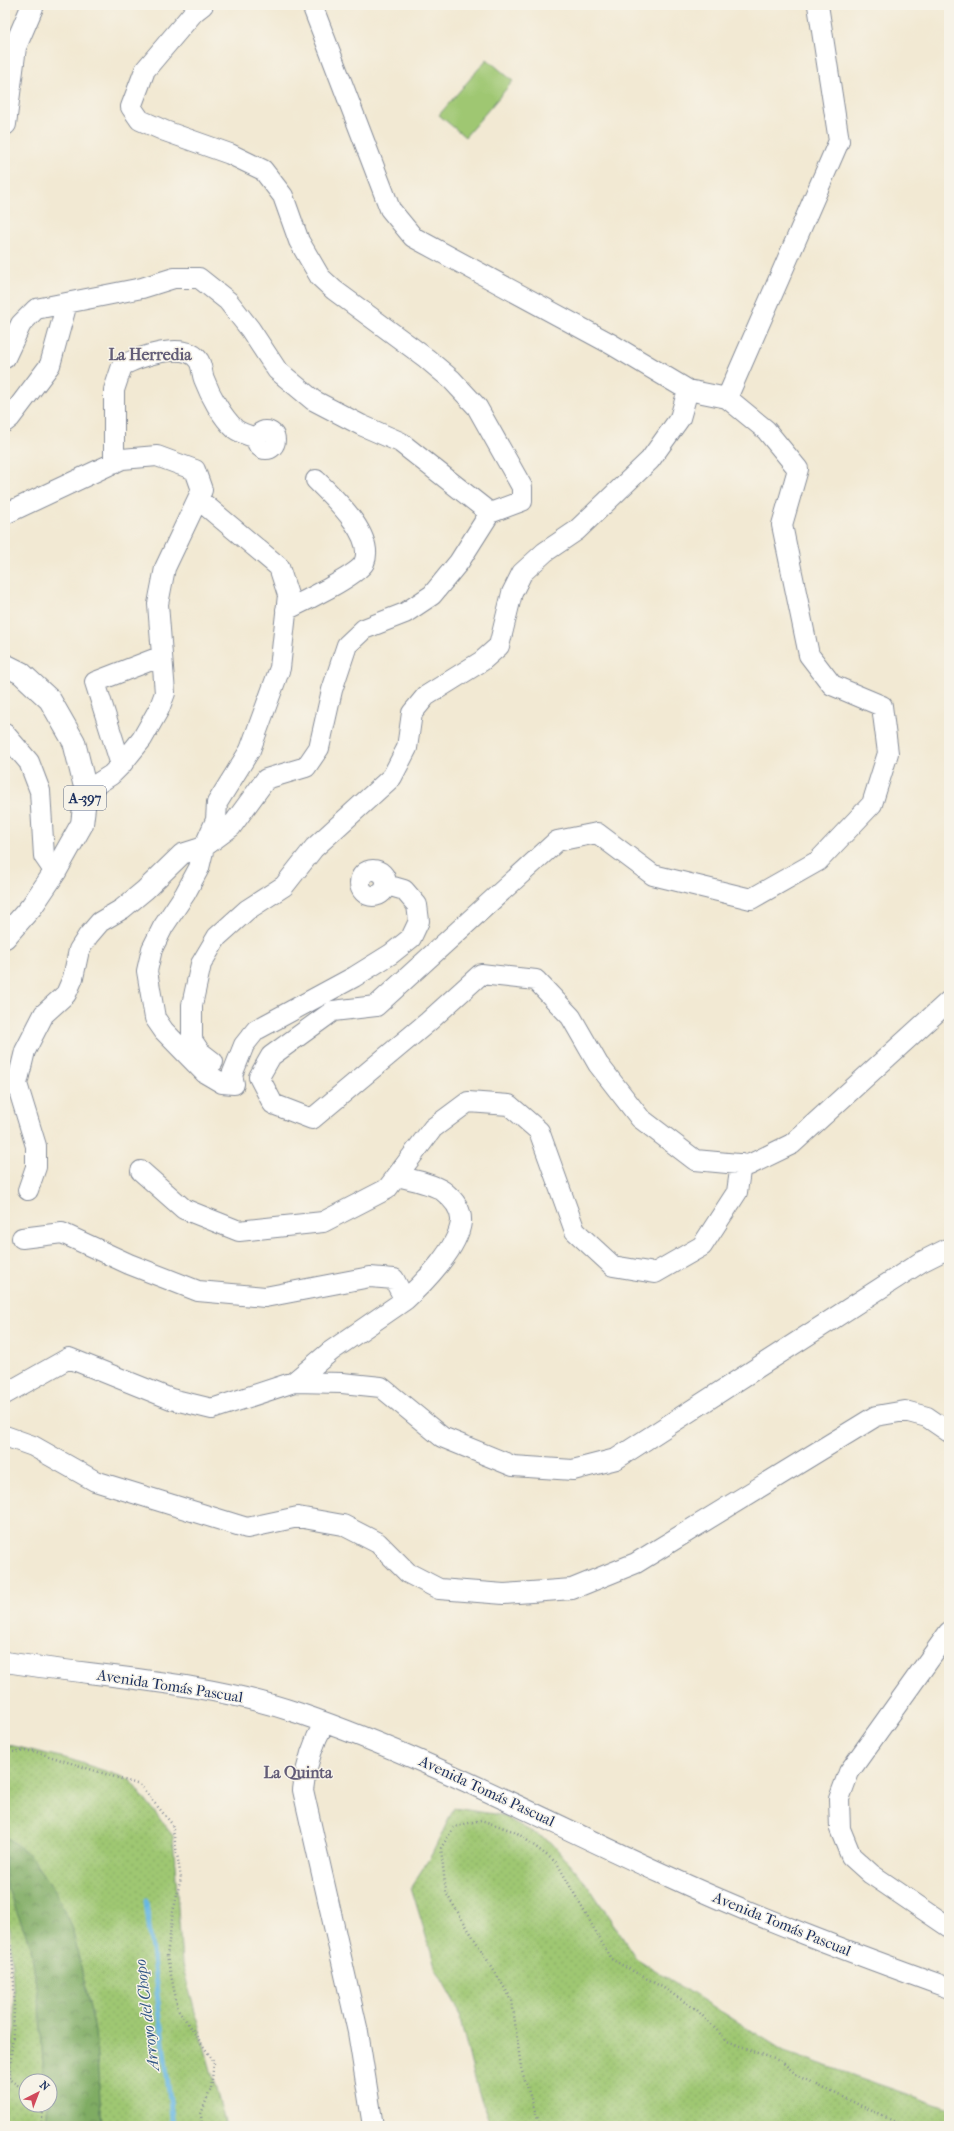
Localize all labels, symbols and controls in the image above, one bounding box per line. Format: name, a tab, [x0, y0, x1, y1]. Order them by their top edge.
district label: La Herredia	[108, 345, 192, 364]
road number: A-397	[64, 786, 106, 810]
street label: Avenida Tomás Pascual	[95, 1665, 244, 1706]
street label: Avenida Tomás Pascual	[416, 1751, 558, 1830]
district label: La Quinta	[264, 1763, 333, 1782]
street label: Avenida Tomás Pascual	[709, 1888, 854, 1960]
water label: Arroyo del Chopo	[130, 1958, 163, 2074]
north arrow	[18, 2073, 58, 2113]
text: N	[37, 2078, 52, 2094]

